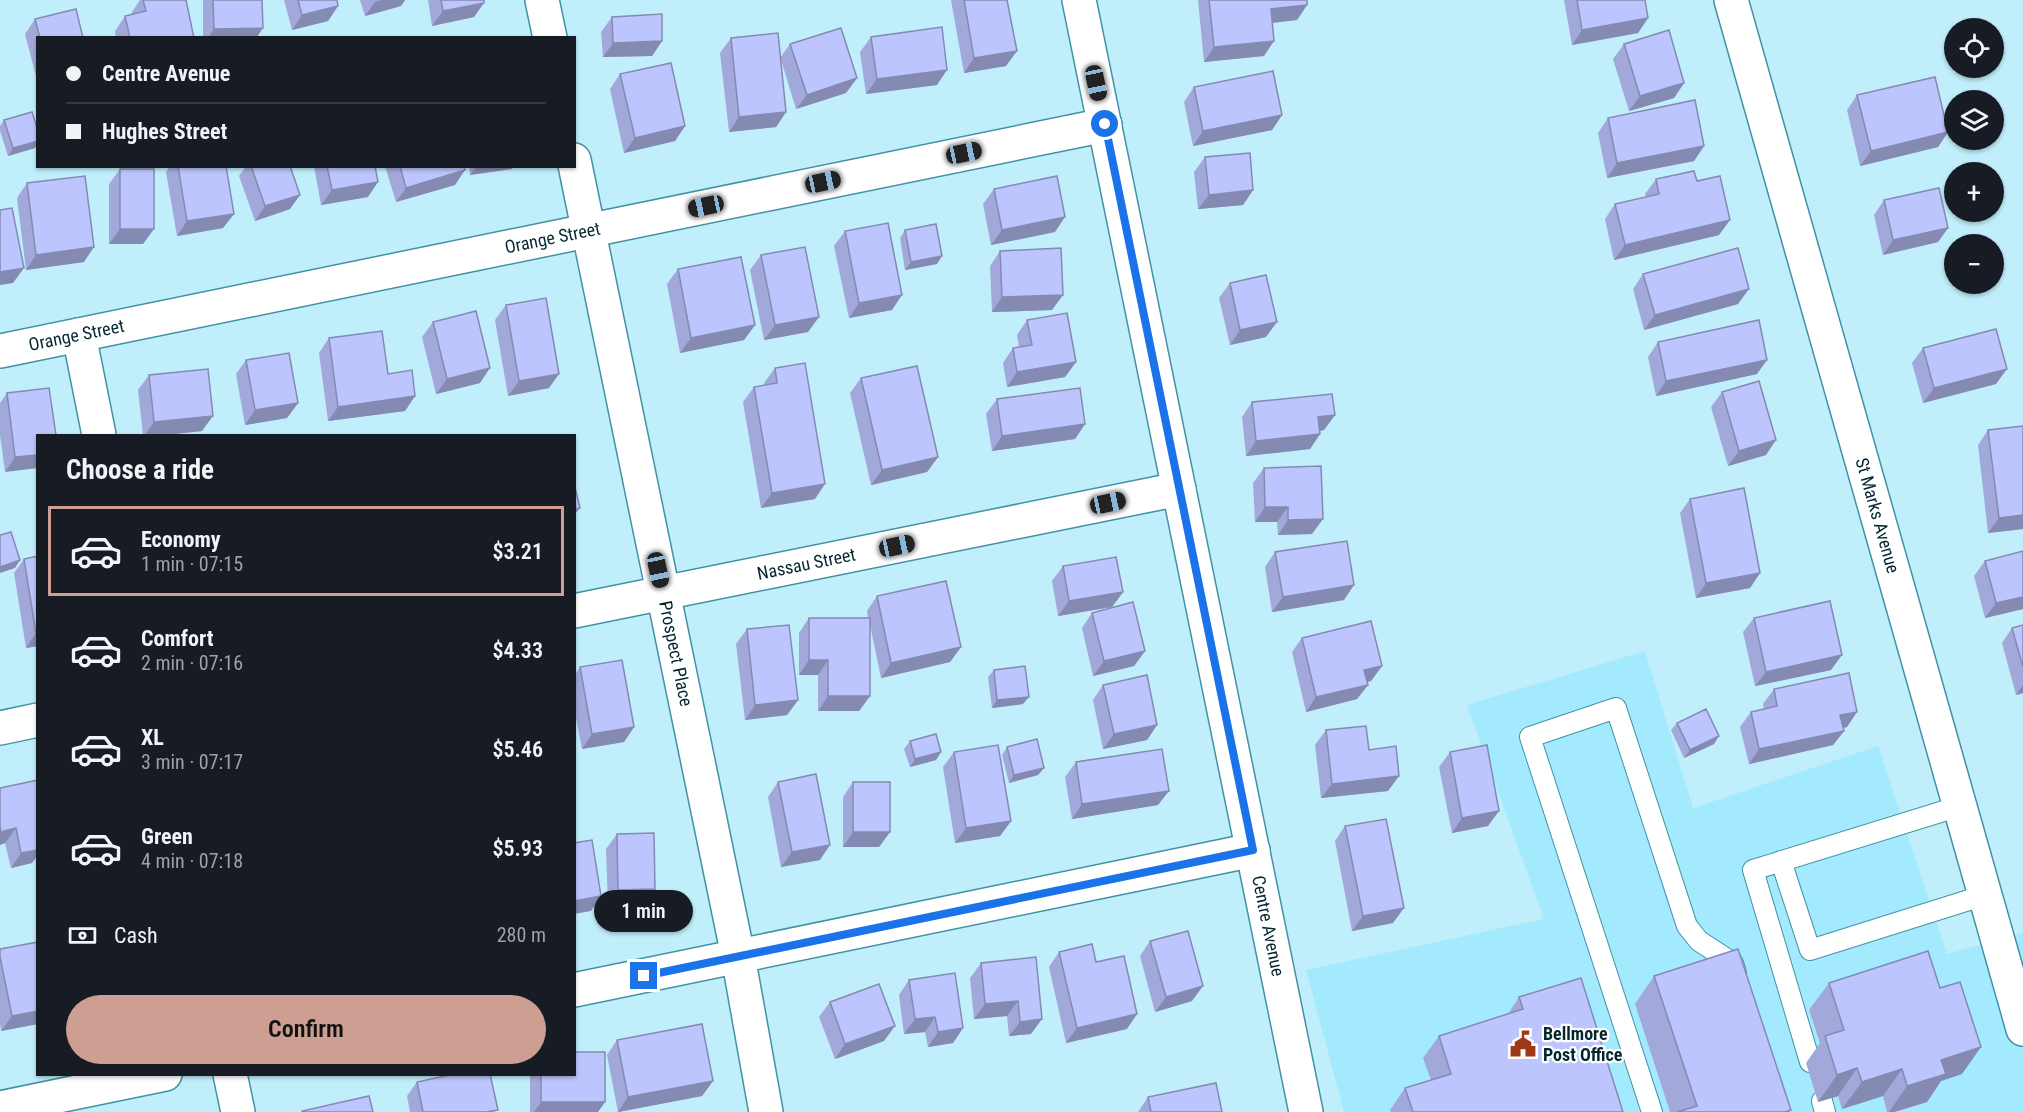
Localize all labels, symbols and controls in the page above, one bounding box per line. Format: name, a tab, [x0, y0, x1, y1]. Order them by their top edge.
map controls	[1944, 18, 2004, 294]
button: locate	[1944, 18, 2004, 78]
text: Centre Avenue	[102, 61, 230, 86]
car	[1083, 64, 1109, 102]
button: layers	[1944, 90, 2004, 150]
route start	[1091, 110, 1118, 137]
text: Hughes Street	[102, 119, 227, 144]
car	[945, 140, 983, 166]
button: +	[1944, 162, 2004, 222]
car	[804, 169, 842, 195]
car	[687, 193, 725, 219]
street label: Orange Street	[503, 217, 602, 258]
button: −	[1944, 234, 2004, 294]
street label: Orange Street	[27, 315, 126, 355]
text: Choose a ride	[66, 454, 214, 486]
street label: St Marks Avenue	[1851, 455, 1904, 576]
car	[1089, 490, 1127, 516]
icon: car	[69, 524, 123, 578]
text: Economy	[141, 527, 221, 552]
car	[878, 533, 916, 559]
text: $3.21	[492, 539, 543, 564]
street label: Nassau Street	[755, 543, 857, 584]
car	[645, 551, 671, 589]
text: 1 min · 07:15	[141, 552, 243, 576]
street label: Prospect Place	[655, 599, 697, 708]
icon: car	[69, 623, 123, 677]
text: Comfort	[141, 626, 214, 651]
text: $4.33	[492, 638, 543, 663]
text: 2 min · 07:16	[141, 651, 243, 675]
icon: car	[69, 722, 123, 776]
text: XL	[141, 725, 164, 750]
text: $5.46	[492, 737, 543, 762]
text: 3 min · 07:17	[141, 750, 243, 774]
icon: car	[69, 821, 123, 875]
text: Green	[141, 824, 193, 849]
text: $5.93	[492, 836, 543, 861]
text: 4 min · 07:18	[141, 849, 243, 873]
street label: Centre Avenue	[1248, 874, 1289, 978]
callout: 1 min	[594, 889, 694, 931]
text: 1 min	[621, 899, 666, 923]
icon: cash	[66, 919, 99, 952]
text: Cash	[114, 923, 158, 948]
text: 280 m	[497, 923, 546, 947]
route end	[630, 962, 657, 989]
button: Confirm	[66, 995, 546, 1064]
place label: Bellmore Post Office	[1543, 1023, 1623, 1065]
public building icon: Bellmore Post Office	[1508, 1029, 1538, 1059]

